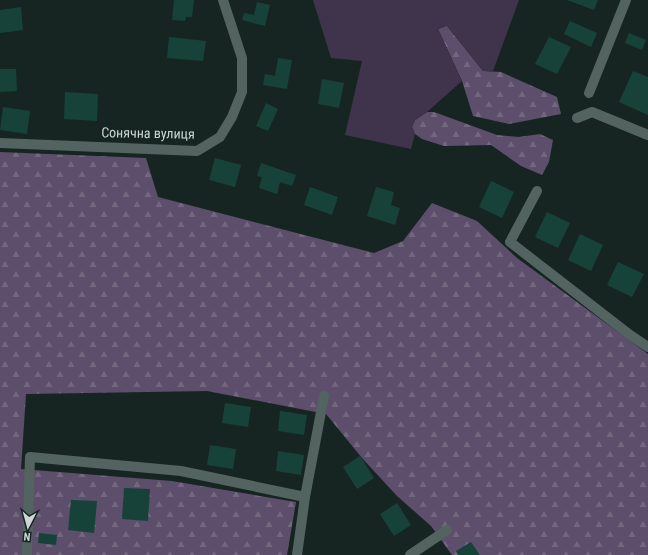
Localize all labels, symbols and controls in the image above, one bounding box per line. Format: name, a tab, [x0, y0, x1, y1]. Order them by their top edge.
street label: Сонячна вулиця	[101, 124, 195, 142]
north arrow	[8, 507, 48, 547]
text: N	[23, 530, 31, 543]

